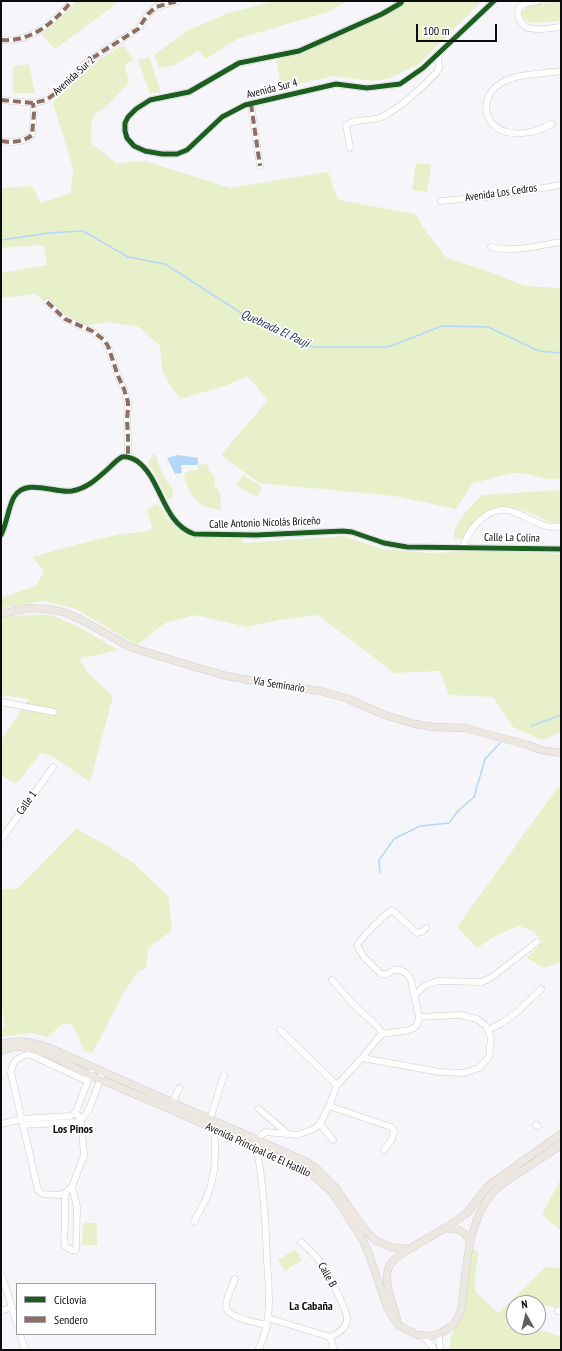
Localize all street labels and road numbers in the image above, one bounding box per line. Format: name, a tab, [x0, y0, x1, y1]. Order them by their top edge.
street label: Avenida Sur 2	[50, 54, 98, 98]
street label: Avenida Sur 4	[245, 76, 299, 102]
street label: Avenida Los Cedros	[464, 181, 538, 205]
street label: Calle Antonio Nicolás Briceño	[209, 514, 321, 532]
street label: Calle La Colina	[484, 531, 540, 545]
street label: Vía Seminario	[252, 674, 306, 696]
street label: Calle 1	[14, 788, 40, 818]
street label: Avenida Principal de El Hatillo	[203, 1120, 313, 1180]
street label: Calle B	[315, 1260, 339, 1290]

